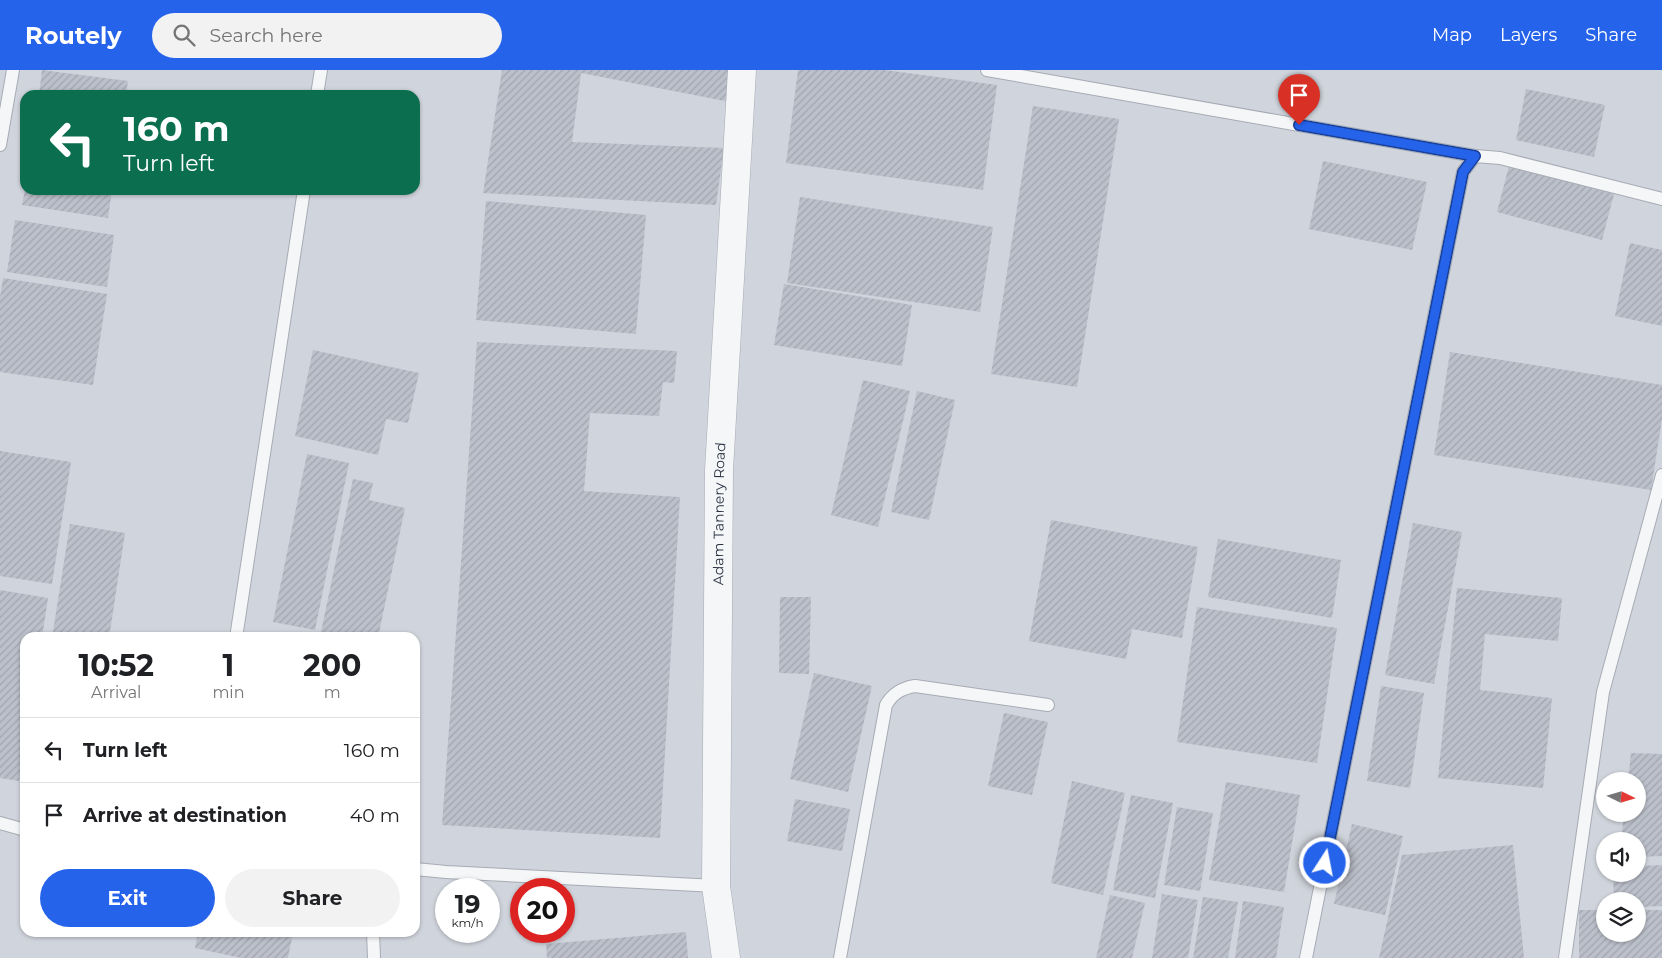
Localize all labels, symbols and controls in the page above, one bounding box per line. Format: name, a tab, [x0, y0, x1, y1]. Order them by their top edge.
search box	[152, 13, 502, 58]
text: Routely	[25, 21, 122, 50]
icon: search	[170, 21, 198, 49]
text: Search here	[210, 24, 323, 47]
text: Map	[1432, 24, 1472, 46]
text: Layers	[1500, 24, 1557, 46]
text: Share	[1585, 24, 1637, 46]
pin	[1278, 74, 1320, 125]
icon: arrive	[1285, 81, 1313, 109]
text: 160 m	[123, 107, 229, 150]
icon: left	[40, 110, 105, 175]
text: Turn left	[123, 150, 215, 177]
street label: Adam Tannery Road	[709, 442, 730, 585]
text: 10:52	[79, 647, 154, 684]
text: 1	[223, 647, 234, 684]
text: 200	[303, 647, 361, 684]
text: Arrival	[91, 683, 141, 702]
text: min	[212, 683, 245, 702]
text: m	[324, 683, 341, 702]
icon: left	[40, 736, 68, 764]
text: Turn left	[83, 739, 168, 762]
text: 160 m	[344, 739, 400, 762]
north arrow	[1596, 772, 1646, 822]
map controls	[1596, 772, 1646, 942]
icon: arrive	[40, 801, 68, 829]
text: Arrive at destination	[83, 804, 287, 827]
text: 40 m	[350, 804, 400, 827]
button: sound	[1596, 832, 1646, 882]
position arrow	[1298, 836, 1350, 888]
button: Exit	[40, 869, 215, 927]
button: Share	[225, 869, 400, 927]
speed limit sign: 20	[510, 878, 575, 943]
text: 19	[455, 889, 480, 919]
button: layers	[1596, 892, 1646, 942]
text: km/h	[451, 915, 484, 930]

